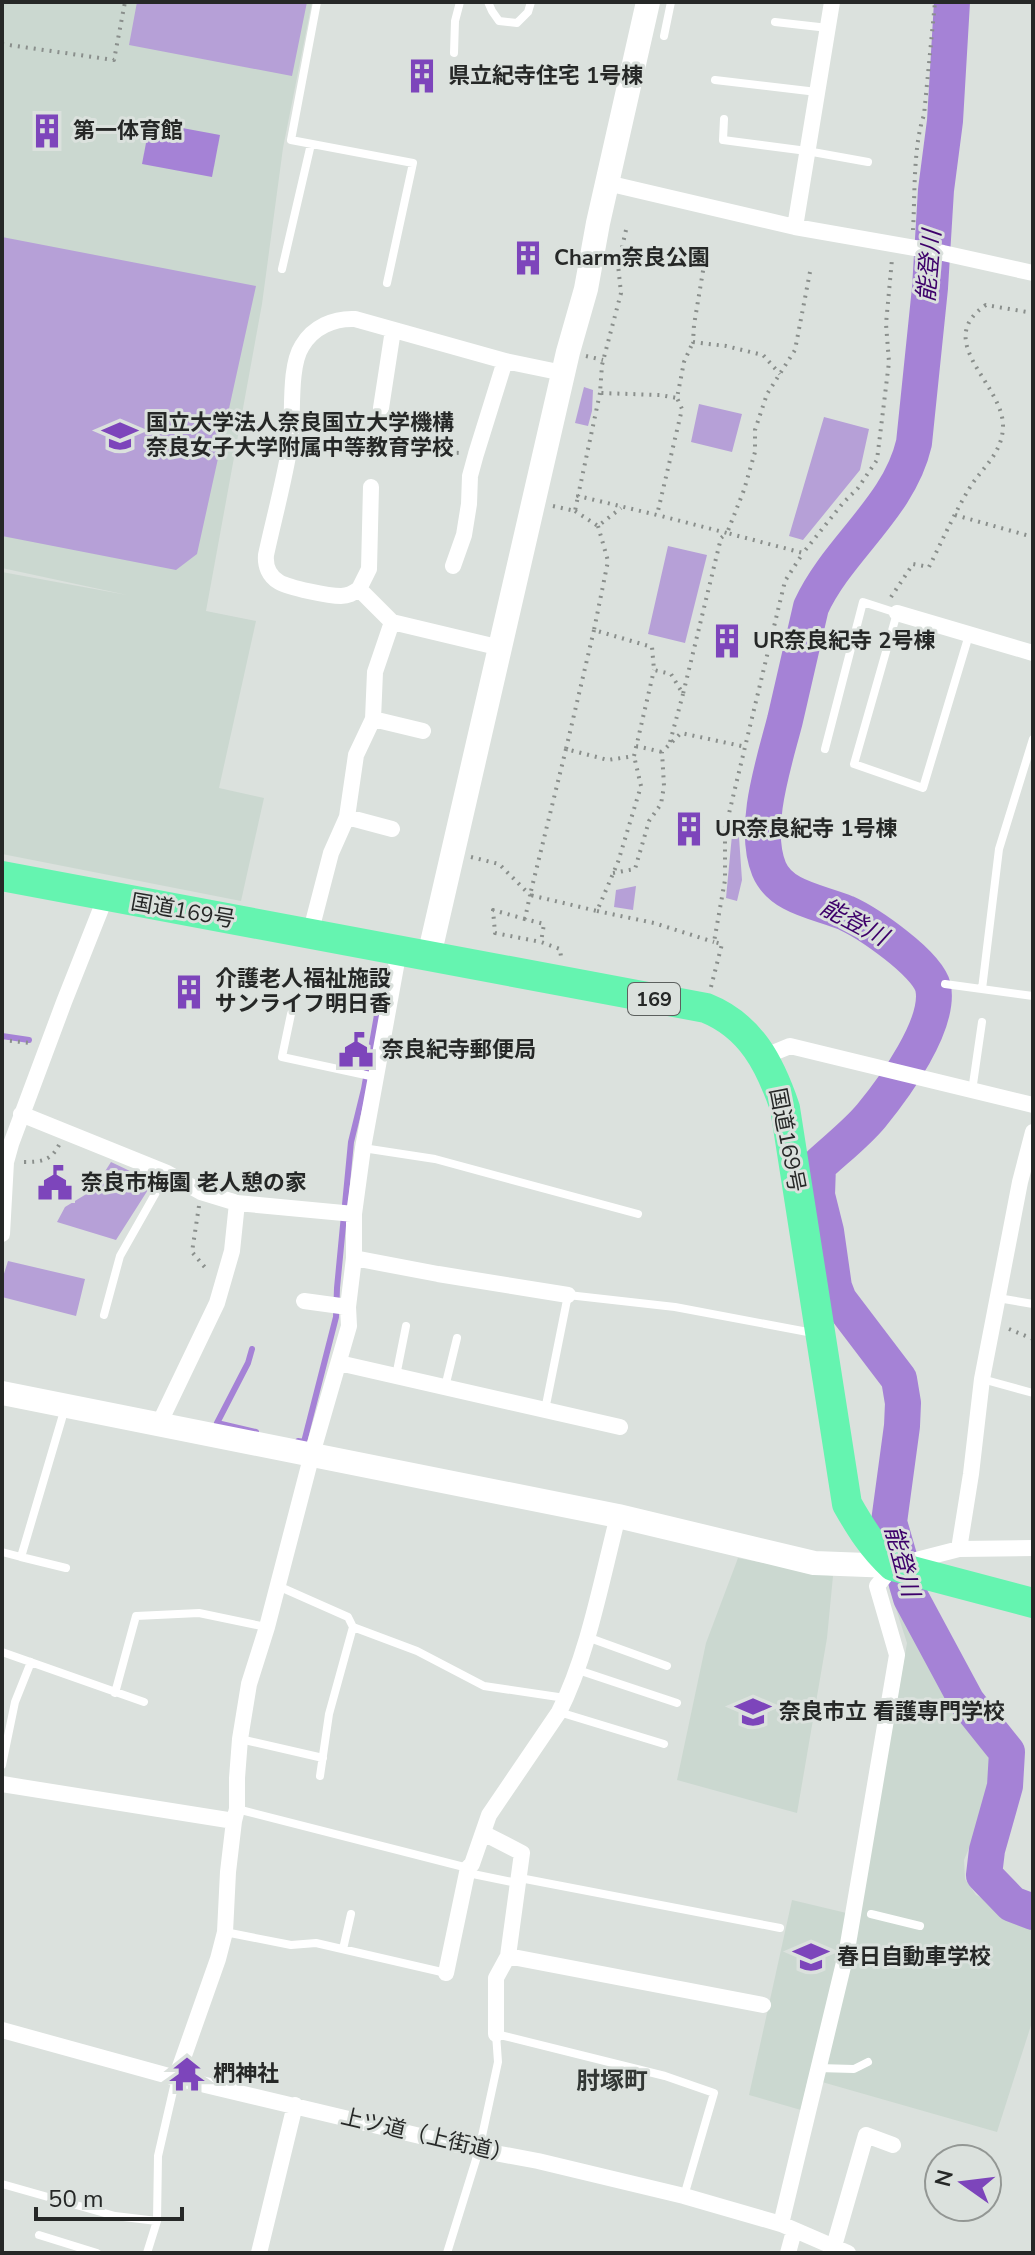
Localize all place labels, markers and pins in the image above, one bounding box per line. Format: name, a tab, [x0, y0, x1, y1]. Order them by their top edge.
building icon: 県立紀寺住宅 1号棟	[403, 57, 441, 95]
place label: 県立紀寺住宅 1号棟	[448, 61, 643, 91]
building icon: 第一体育館	[28, 112, 66, 150]
place label: 第一体育館	[73, 116, 183, 146]
building icon: Charm奈良公園	[509, 239, 547, 277]
place label: Charm奈良公園	[554, 243, 710, 273]
place label: 国立大学法人奈良国立大学機構 奈良女子大学附属中等教育学校	[146, 408, 454, 463]
school or university icon: 国立大学法人奈良国立大学機構 奈良女子大学附属中等教育学校	[101, 417, 139, 455]
building icon: UR奈良紀寺 2号棟	[708, 622, 746, 660]
place label: UR奈良紀寺 2号棟	[753, 626, 935, 656]
building icon: UR奈良紀寺 1号棟	[670, 810, 708, 848]
place label: UR奈良紀寺 1号棟	[715, 814, 897, 844]
place label: 介護老人福祉施設 サンライフ明日香	[215, 964, 391, 1019]
building icon: 介護老人福祉施設 サンライフ明日香	[170, 973, 208, 1011]
public building icon: 奈良紀寺郵便局	[337, 1031, 375, 1069]
place label: 奈良紀寺郵便局	[382, 1035, 536, 1065]
public building icon: 奈良市梅園 老人憩の家	[36, 1164, 74, 1202]
place label: 奈良市梅園 老人憩の家	[81, 1168, 307, 1198]
school or university icon: 奈良市立 看護専門学校	[734, 1693, 772, 1731]
place label: 奈良市立 看護専門学校	[779, 1697, 1005, 1727]
school or university icon: 春日自動車学校	[792, 1938, 830, 1976]
place label: 春日自動車学校	[837, 1942, 991, 1972]
temple icon: 椚神社	[168, 2055, 206, 2093]
place label: 椚神社	[213, 2059, 279, 2089]

